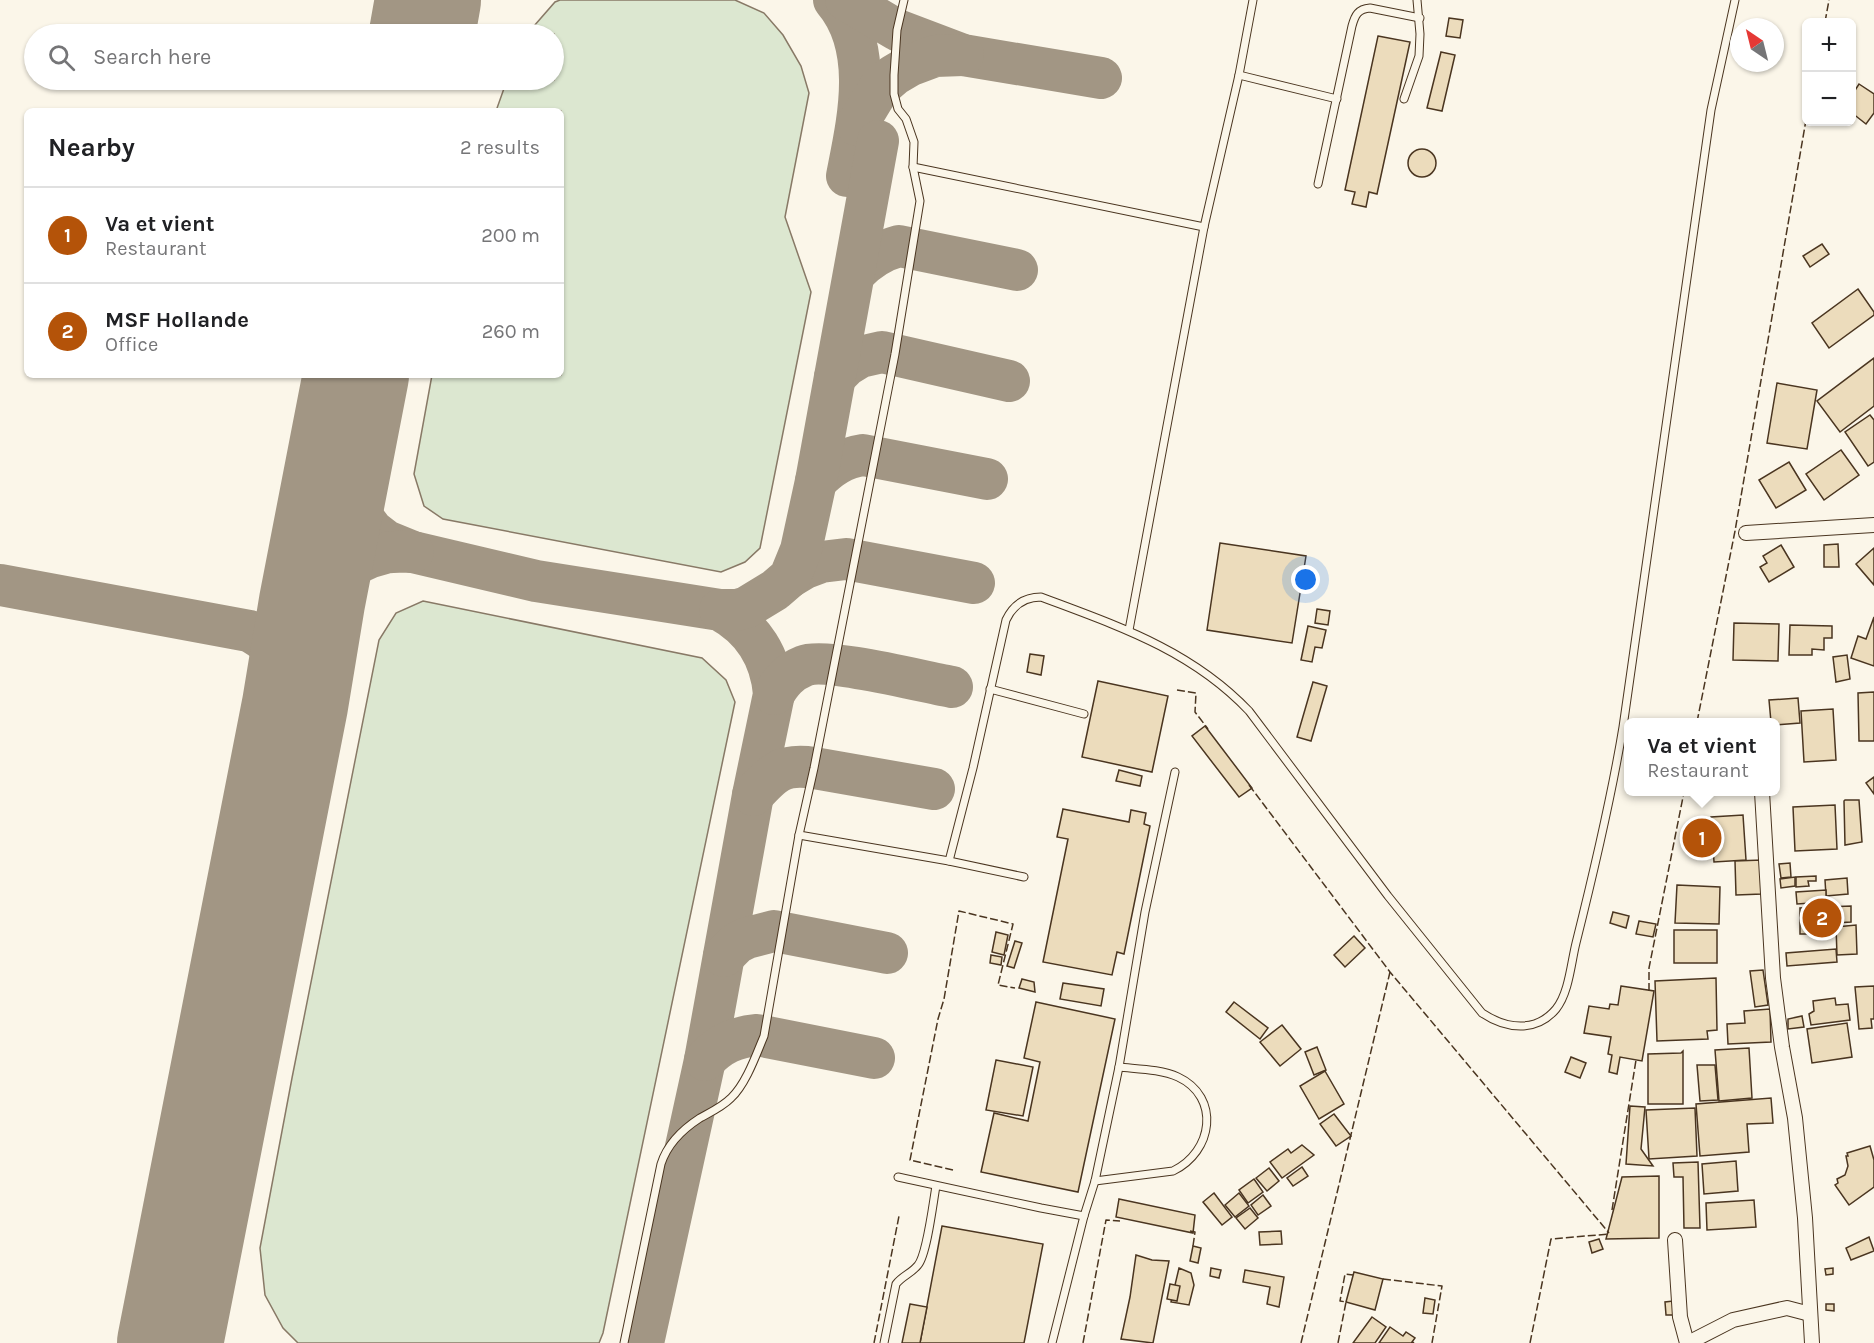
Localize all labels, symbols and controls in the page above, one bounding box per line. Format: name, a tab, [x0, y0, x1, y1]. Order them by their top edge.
north arrow	[1730, 18, 1784, 72]
map controls	[1802, 18, 1856, 126]
button: +	[1802, 18, 1856, 72]
search box	[24, 24, 564, 90]
icon: search	[45, 41, 78, 74]
text: Search here	[93, 44, 211, 70]
button: −	[1802, 72, 1856, 126]
text: Nearby	[48, 132, 135, 163]
text: 2 results	[460, 136, 540, 159]
text: Va et vient	[105, 211, 214, 237]
text: 1	[64, 224, 71, 247]
text: 200 m	[481, 224, 540, 247]
text: Restaurant	[105, 237, 207, 260]
text: MSF Hollande	[105, 307, 249, 333]
text: 2	[61, 320, 74, 343]
text: 260 m	[482, 320, 540, 343]
text: Office	[105, 333, 158, 356]
your location	[1291, 565, 1320, 594]
popup	[1624, 718, 1780, 796]
text: Va et vient	[1647, 733, 1757, 759]
text: Restaurant	[1647, 759, 1749, 782]
pin: 1	[1682, 816, 1722, 860]
pin: 2	[1802, 896, 1842, 940]

